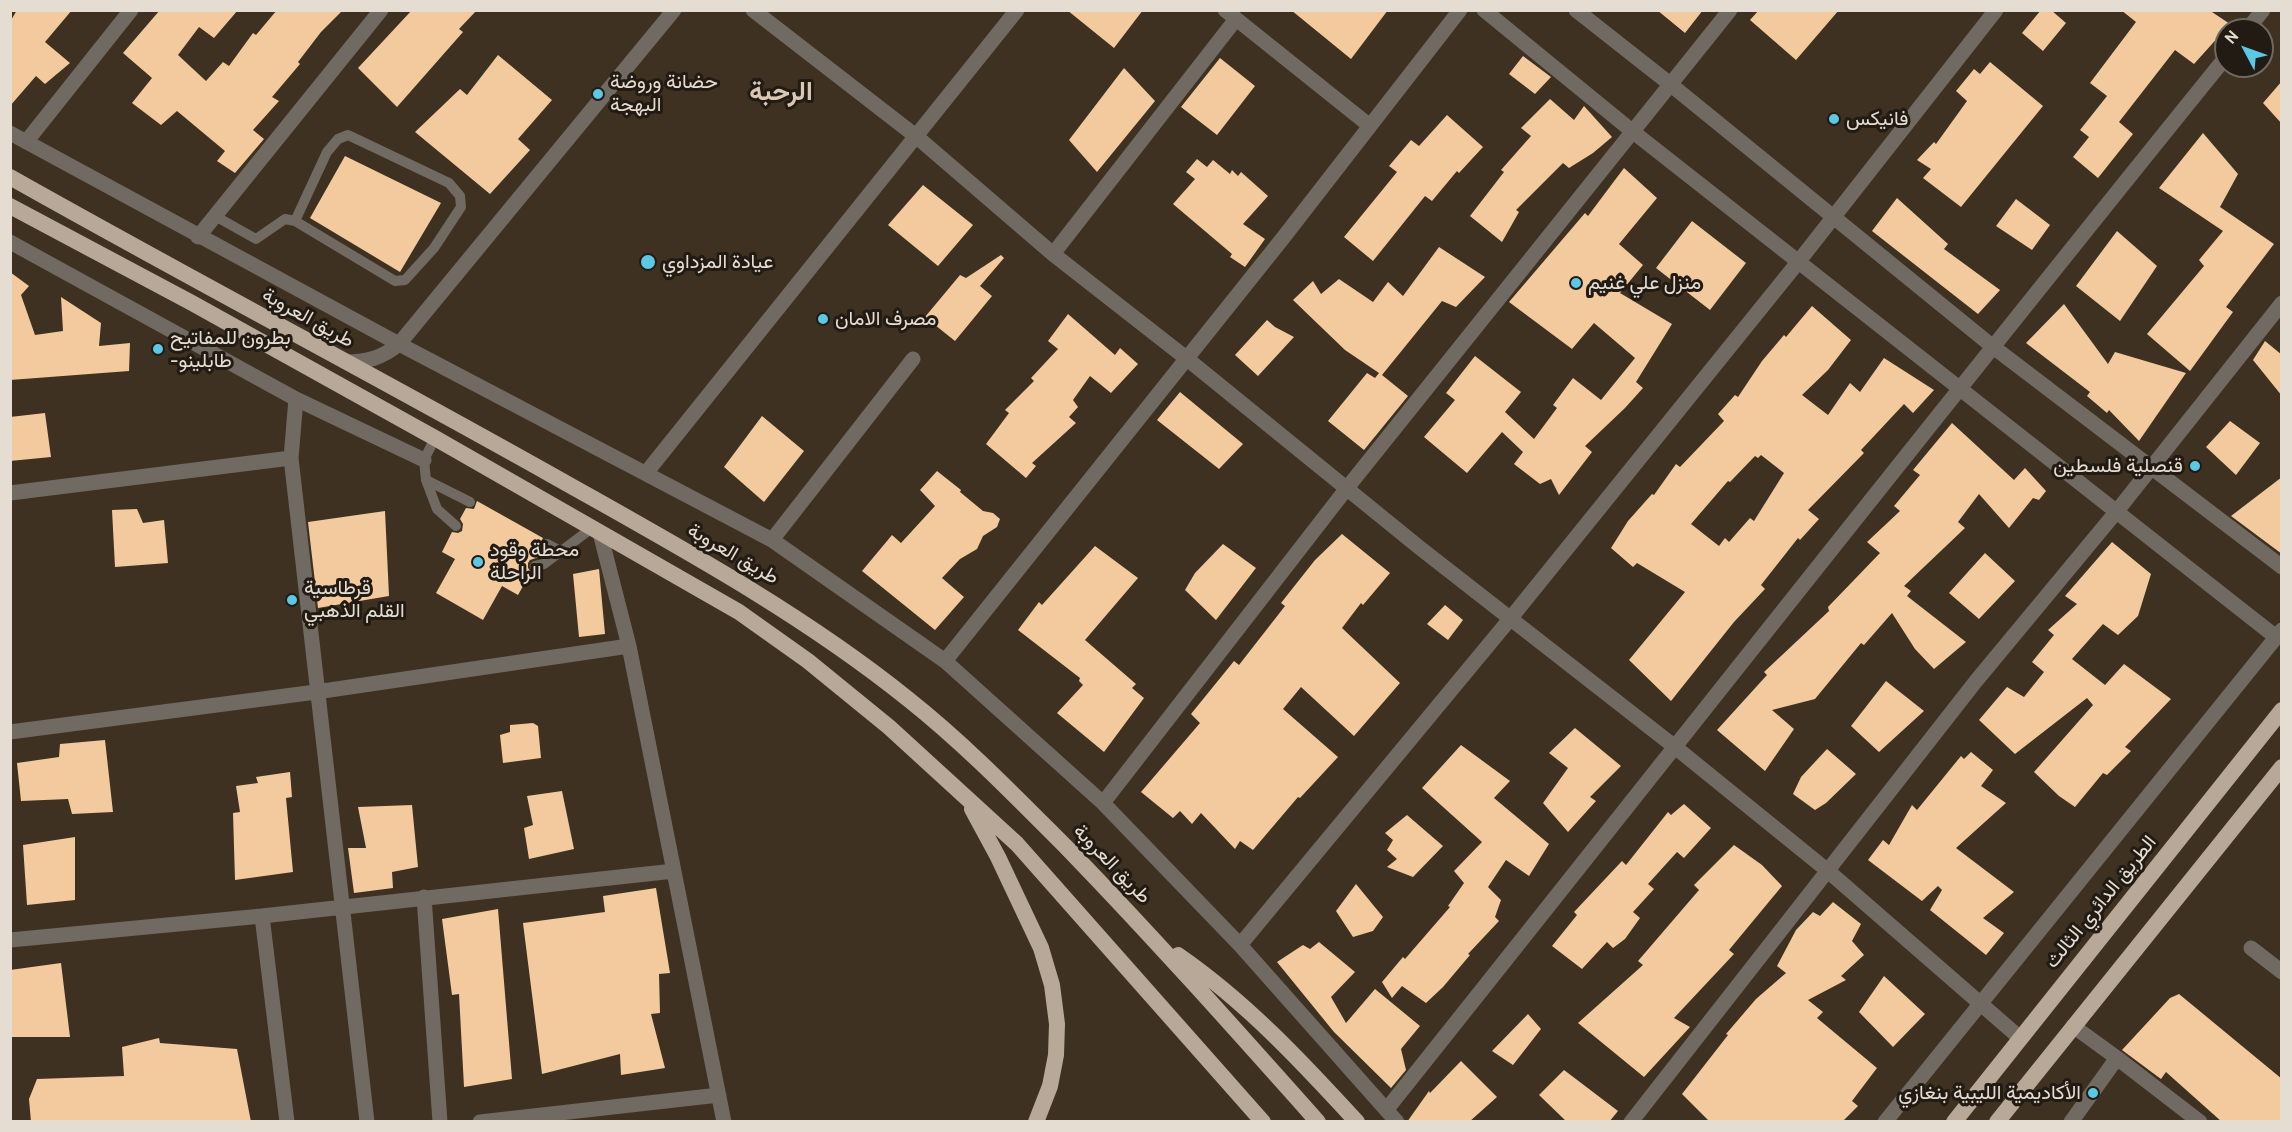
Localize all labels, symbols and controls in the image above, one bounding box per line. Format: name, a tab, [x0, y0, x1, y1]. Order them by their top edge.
north arrow	[2214, 18, 2274, 78]
text: N	[2221, 27, 2242, 48]
place label: حضانة وروضة البهجة	[610, 70, 718, 117]
district label: الرحبة	[749, 76, 813, 108]
marker: حضانة وروضة البهجة	[591, 87, 605, 101]
place label: فانيكس	[1846, 107, 1908, 131]
marker: فانيكس	[1827, 112, 1841, 126]
place label: عيادة المزداوي	[662, 250, 774, 274]
marker: عيادة المزداوي	[639, 253, 657, 271]
place label: منزل علي غنيم	[1588, 271, 1701, 295]
marker: منزل علي غنيم	[1569, 276, 1583, 290]
street label: طريق العروبة	[258, 283, 358, 353]
place label: مصرف الامان	[835, 307, 936, 331]
marker: مصرف الامان	[816, 312, 830, 326]
place label: بطرون للمفاتيح -طابلينو	[170, 326, 291, 373]
marker: بطرون للمفاتيح -طابلينو	[151, 342, 165, 356]
place label: قنصلية فلسطين	[2053, 454, 2183, 478]
marker: قنصلية فلسطين	[2188, 459, 2202, 473]
street label: طريق العروبة	[683, 518, 783, 590]
place label: محطة وقود الراحلة	[490, 538, 579, 585]
marker: محطة وقود الراحلة	[471, 555, 485, 569]
place label: قرطاسية القلم الذهبي	[304, 576, 405, 623]
marker: قرطاسية القلم الذهبي	[285, 593, 299, 607]
street label: طريق العروبة	[1068, 819, 1156, 909]
street label: الطريق الدائري الثالث	[2040, 831, 2162, 973]
place label: الأكاديمية الليبية بنغازي	[1898, 1081, 2081, 1105]
marker: الأكاديمية الليبية بنغازي	[2086, 1086, 2100, 1100]

